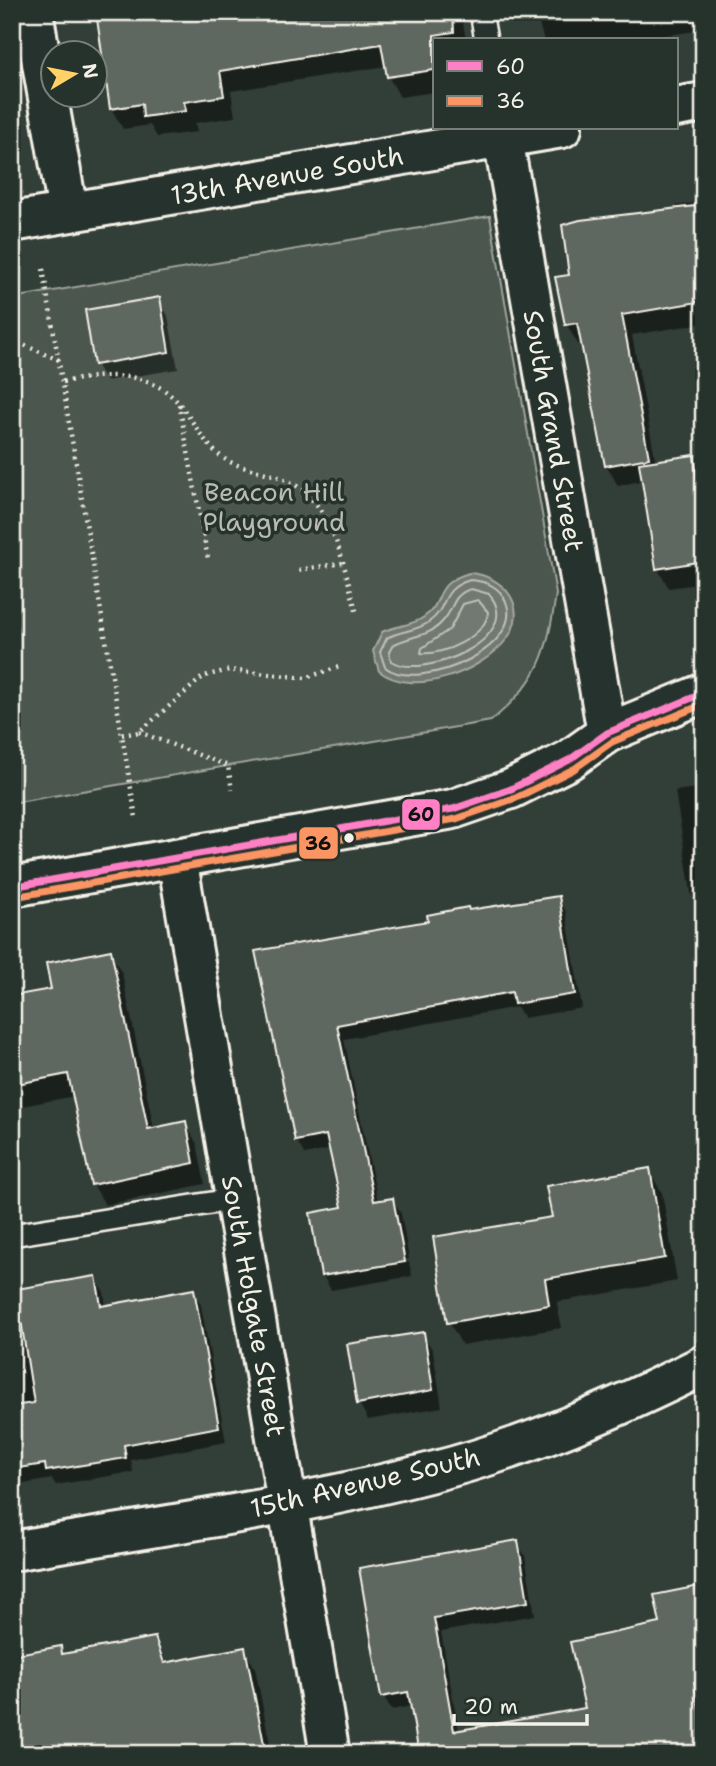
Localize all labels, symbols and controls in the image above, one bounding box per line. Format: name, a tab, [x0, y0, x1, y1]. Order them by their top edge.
north arrow	[38, 38, 108, 108]
legend	[433, 38, 678, 130]
text: 60	[496, 53, 525, 81]
text: N	[77, 62, 104, 81]
text: 36	[496, 87, 525, 115]
street label: 13th Avenue South	[168, 137, 406, 213]
street label: South Grand Street	[516, 307, 592, 555]
park label: Beacon Hill Playground	[203, 474, 345, 539]
line badge: 60	[401, 798, 441, 831]
text: 60	[408, 802, 434, 827]
line badge: 36	[298, 826, 339, 860]
text: 36	[305, 831, 331, 856]
unlabelled marker	[342, 831, 356, 845]
street label: South Holgate Street	[214, 1172, 294, 1440]
street label: 15th Avenue South	[247, 1439, 483, 1525]
scale bar	[454, 1682, 586, 1726]
text: 20 m	[464, 1693, 518, 1721]

